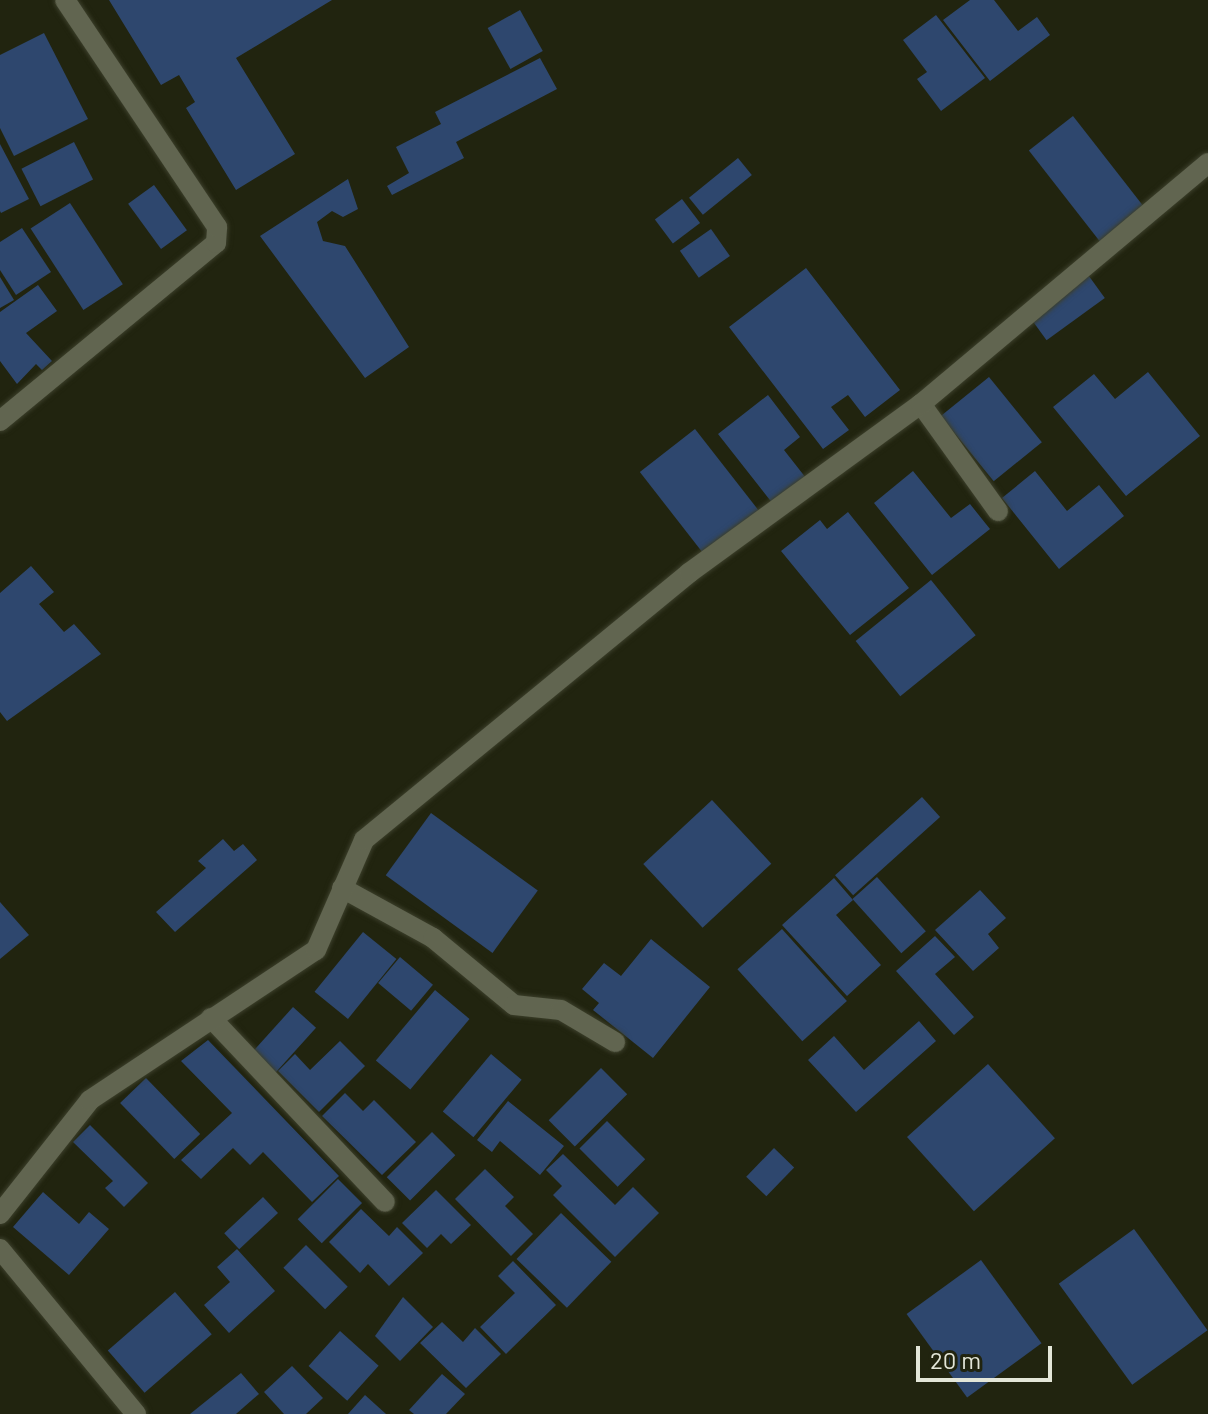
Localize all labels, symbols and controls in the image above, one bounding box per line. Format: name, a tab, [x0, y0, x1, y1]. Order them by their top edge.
scale bar	[920, 1330, 1056, 1380]
text: 20 m	[930, 1345, 981, 1374]

